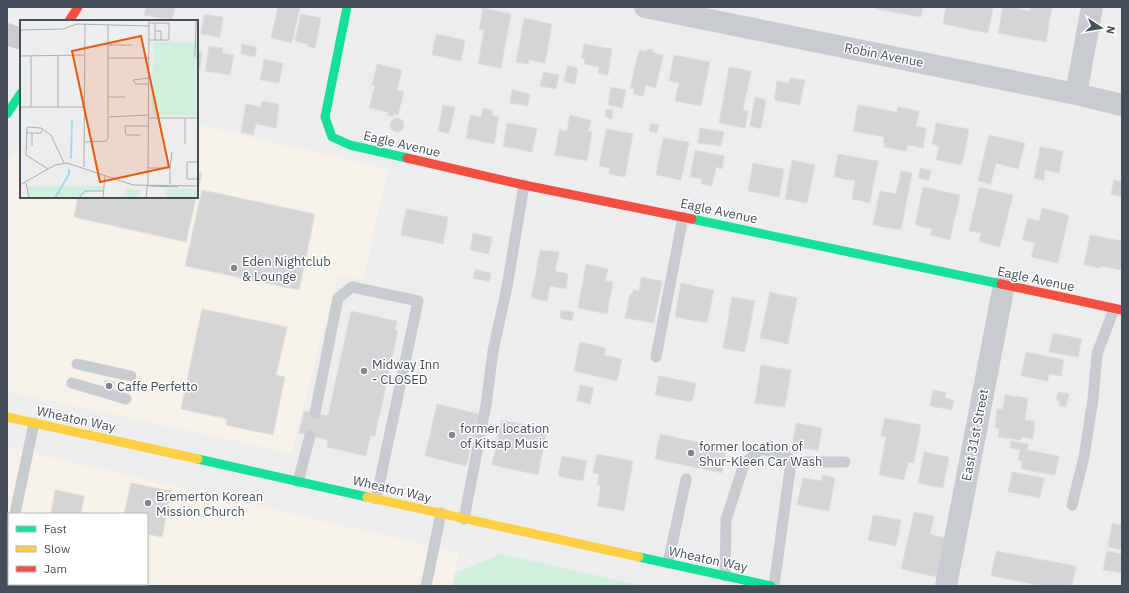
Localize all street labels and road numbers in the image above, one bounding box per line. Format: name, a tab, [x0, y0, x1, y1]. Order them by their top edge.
street label: Robin Avenue	[843, 39, 925, 71]
street label: Eagle Avenue	[362, 127, 442, 161]
street label: Eagle Avenue	[679, 195, 759, 227]
street label: Eagle Avenue	[996, 263, 1076, 295]
street label: East 31st Street	[958, 387, 992, 483]
street label: Wheaton Way	[35, 402, 117, 436]
street label: Wheaton Way	[351, 472, 433, 506]
street label: Wheaton Way	[667, 542, 749, 576]

